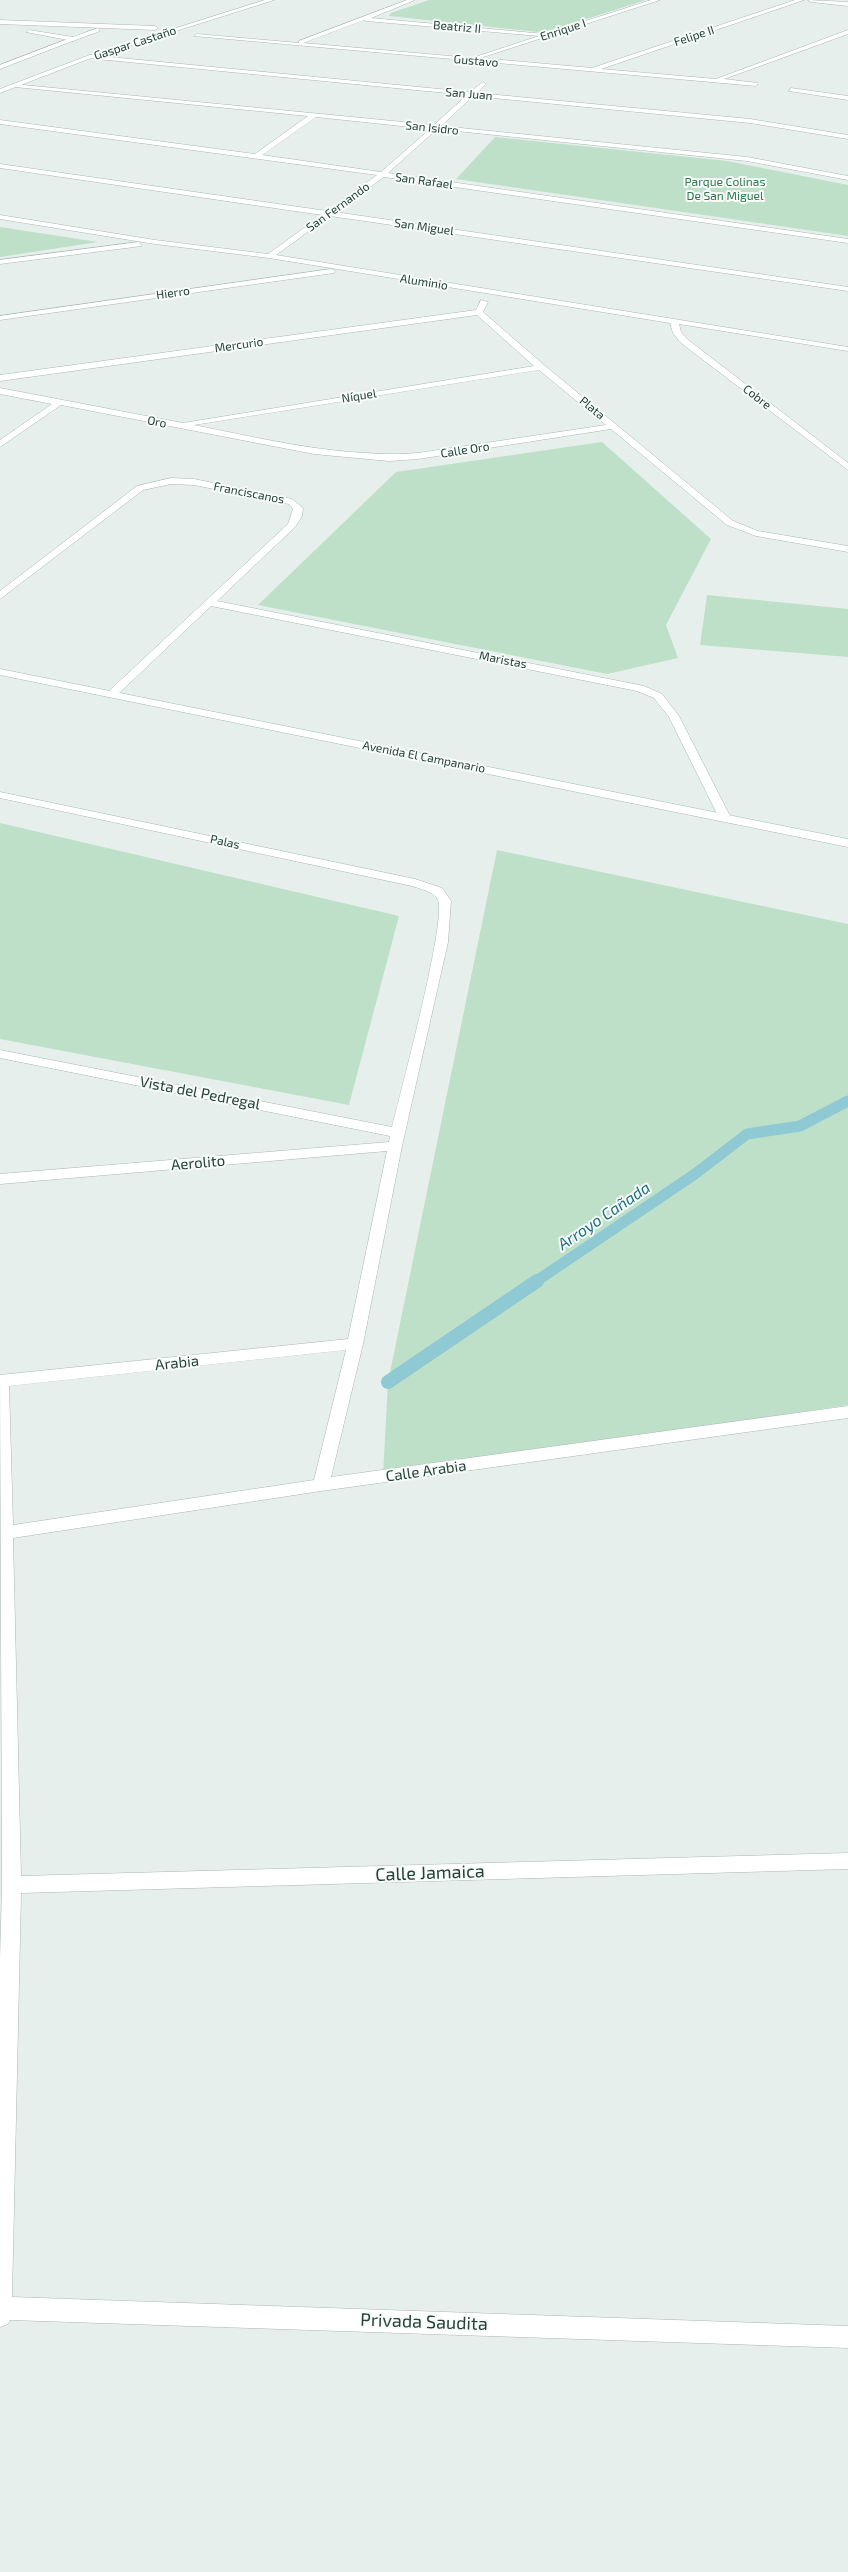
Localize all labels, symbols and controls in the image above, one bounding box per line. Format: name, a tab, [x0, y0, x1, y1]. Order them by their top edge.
street label: Enrique I	[538, 16, 588, 44]
street label: Beatriz II	[433, 18, 481, 36]
street label: Gaspar Castaño	[92, 23, 178, 63]
street label: Felipe II	[672, 23, 716, 49]
street label: Gustavo	[453, 52, 499, 70]
street label: San Juan	[445, 85, 493, 103]
street label: San Isidro	[405, 118, 459, 138]
street label: San Rafael	[394, 170, 454, 192]
park label: Parque Colinas De San Miguel	[685, 175, 765, 203]
street label: San Fernando	[304, 179, 372, 235]
street label: San Miguel	[393, 216, 455, 238]
street label: Aluminio	[399, 271, 449, 293]
street label: Hierro	[155, 284, 191, 302]
street label: Mercurio	[214, 334, 264, 356]
street label: Cobre	[740, 382, 774, 412]
street label: Níquel	[341, 386, 377, 406]
street label: Plata	[576, 393, 608, 423]
street label: Oro	[146, 413, 168, 431]
street label: Calle Oro	[440, 439, 490, 461]
street label: Franciscanos	[212, 479, 286, 507]
street label: Maristas	[478, 648, 528, 672]
street label: Avenida El Campanario	[361, 738, 487, 776]
street label: Palas	[209, 832, 241, 852]
street label: Vista del Pedregal	[138, 1072, 262, 1114]
street label: Aerolito	[170, 1152, 226, 1174]
water label: Arroyo Cañada	[554, 1178, 654, 1254]
street label: Arabia	[154, 1352, 200, 1374]
street label: Calle Arabia	[385, 1456, 467, 1486]
street label: Calle Jamaica	[375, 1860, 485, 1886]
street label: Privada Saudita	[360, 2309, 488, 2335]

